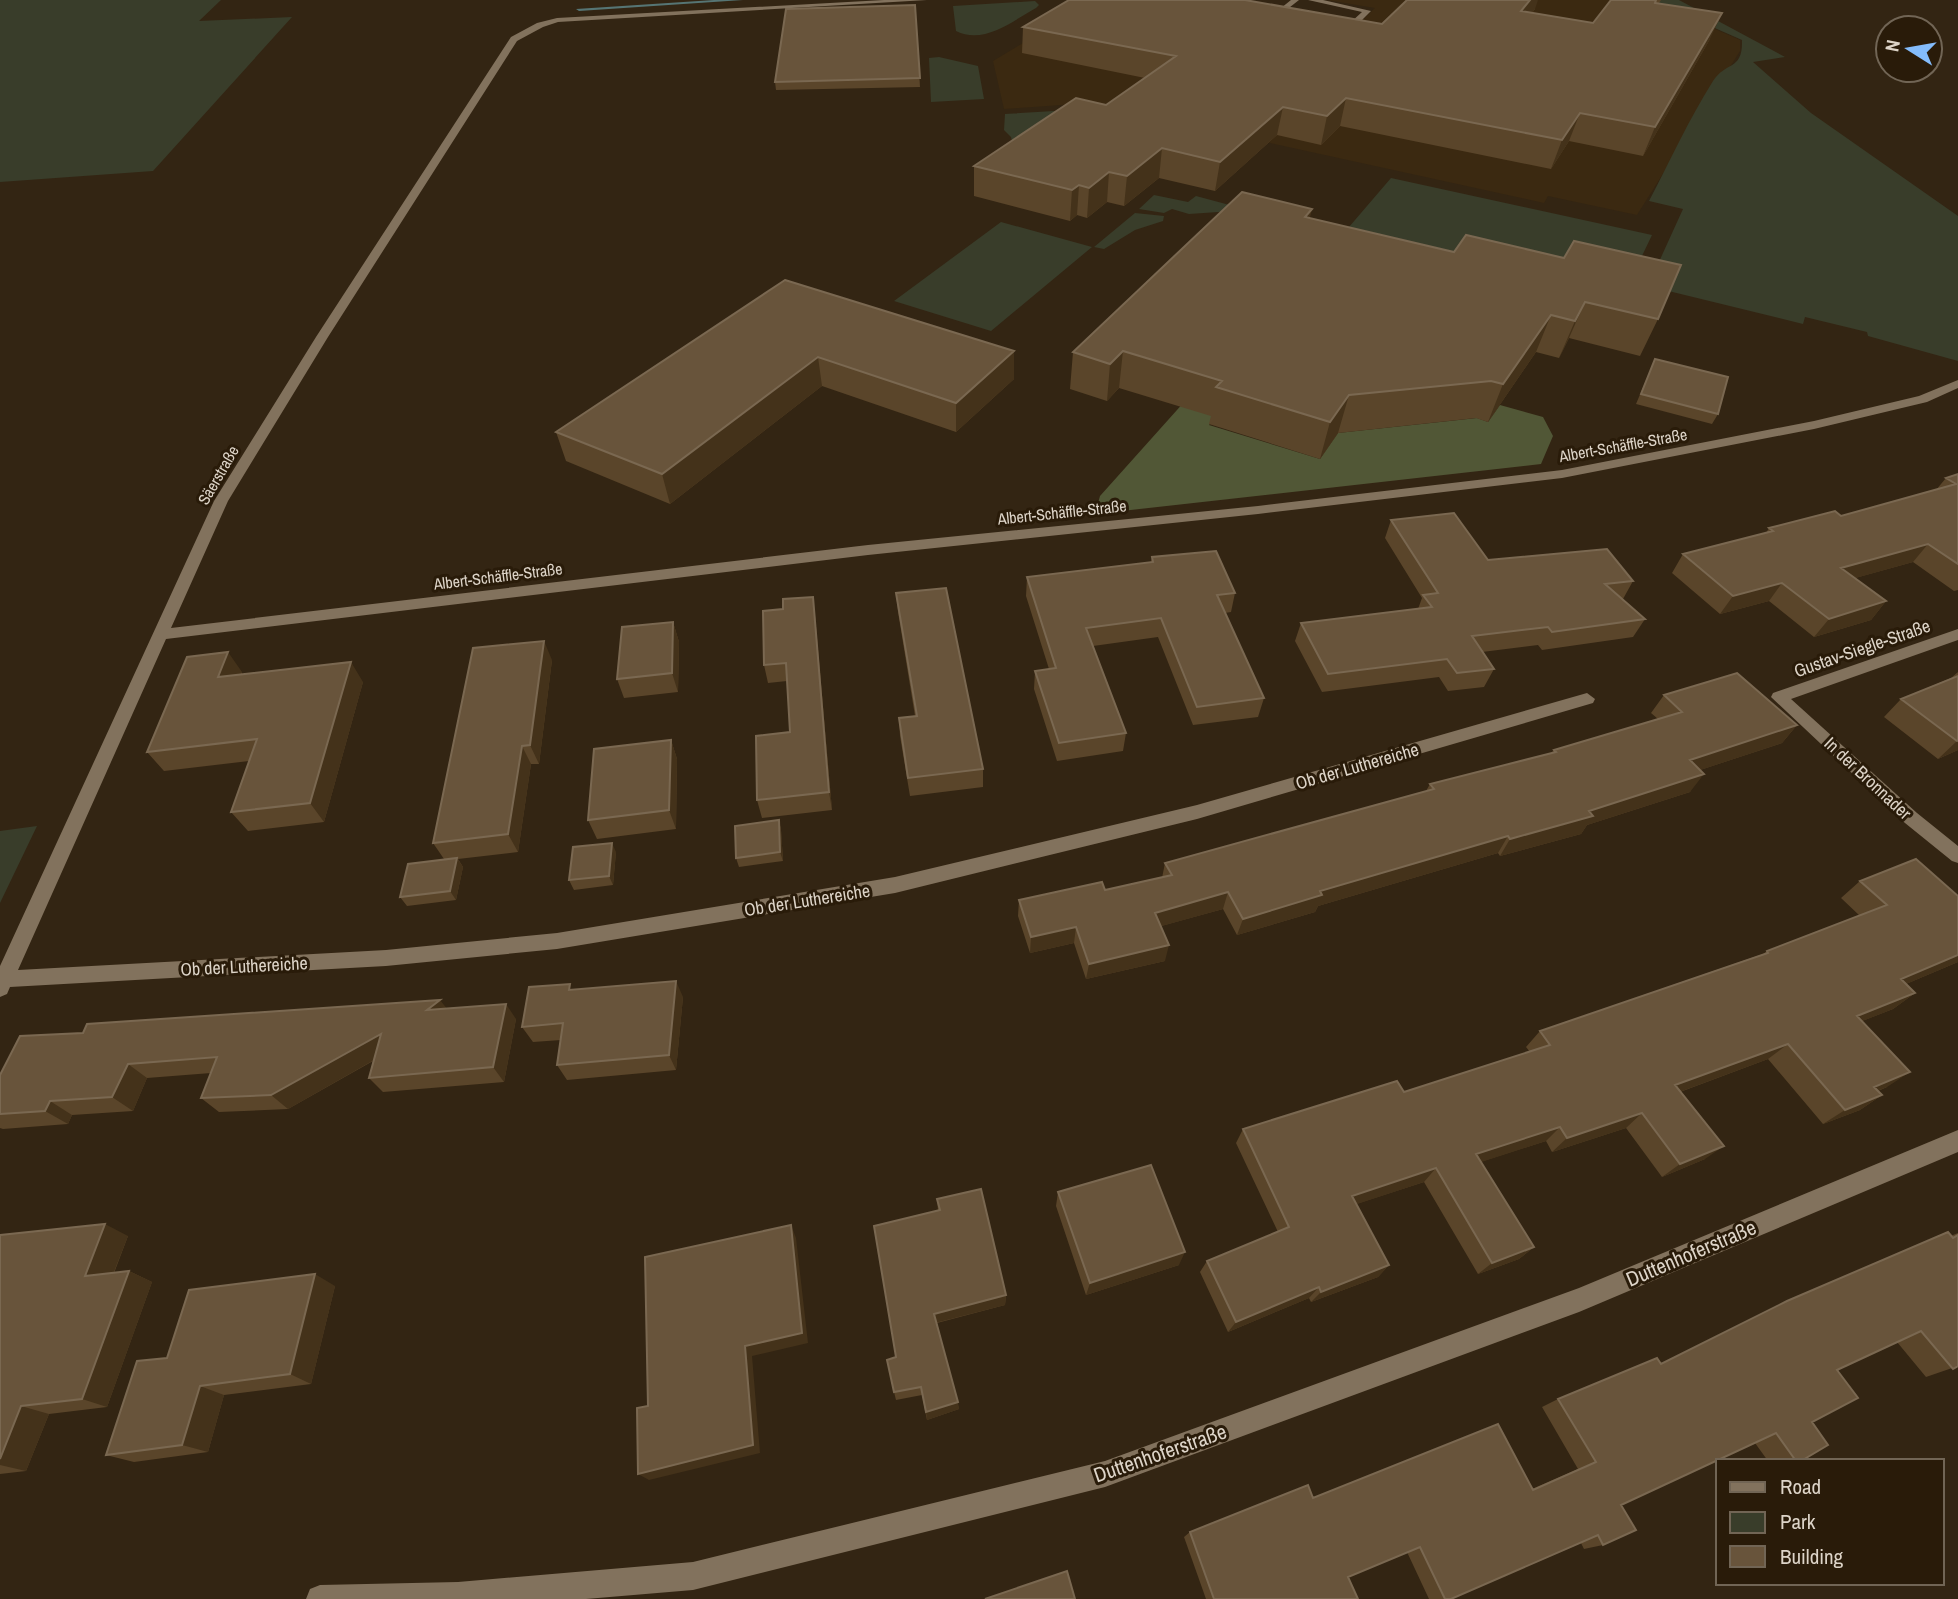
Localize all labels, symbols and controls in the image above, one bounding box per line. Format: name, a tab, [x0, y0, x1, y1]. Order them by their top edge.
north arrow	[1874, 14, 1944, 84]
text: N	[1878, 38, 1906, 54]
street label: Albert-Schäffle-Straße	[1556, 423, 1689, 467]
street label: Säerstraße	[192, 441, 244, 509]
street label: Albert-Schäffle-Straße	[995, 494, 1128, 530]
street label: Albert-Schäffle-Straße	[431, 557, 564, 595]
street label: Gustav-Siegle-Straße	[1790, 613, 1934, 683]
street label: In der Bronnader	[1819, 731, 1917, 825]
street label: Ob der Luthereiche	[1292, 736, 1422, 796]
street label: Ob der Luthereiche	[742, 878, 872, 922]
street label: Ob der Luthereiche	[180, 950, 308, 982]
street label: Duttenhoferstraße	[1621, 1213, 1761, 1293]
street label: Duttenhoferstraße	[1090, 1417, 1230, 1489]
legend	[1716, 1459, 1944, 1585]
text: Road	[1780, 1472, 1821, 1501]
text: Park	[1780, 1507, 1816, 1536]
text: Building	[1780, 1542, 1844, 1571]

